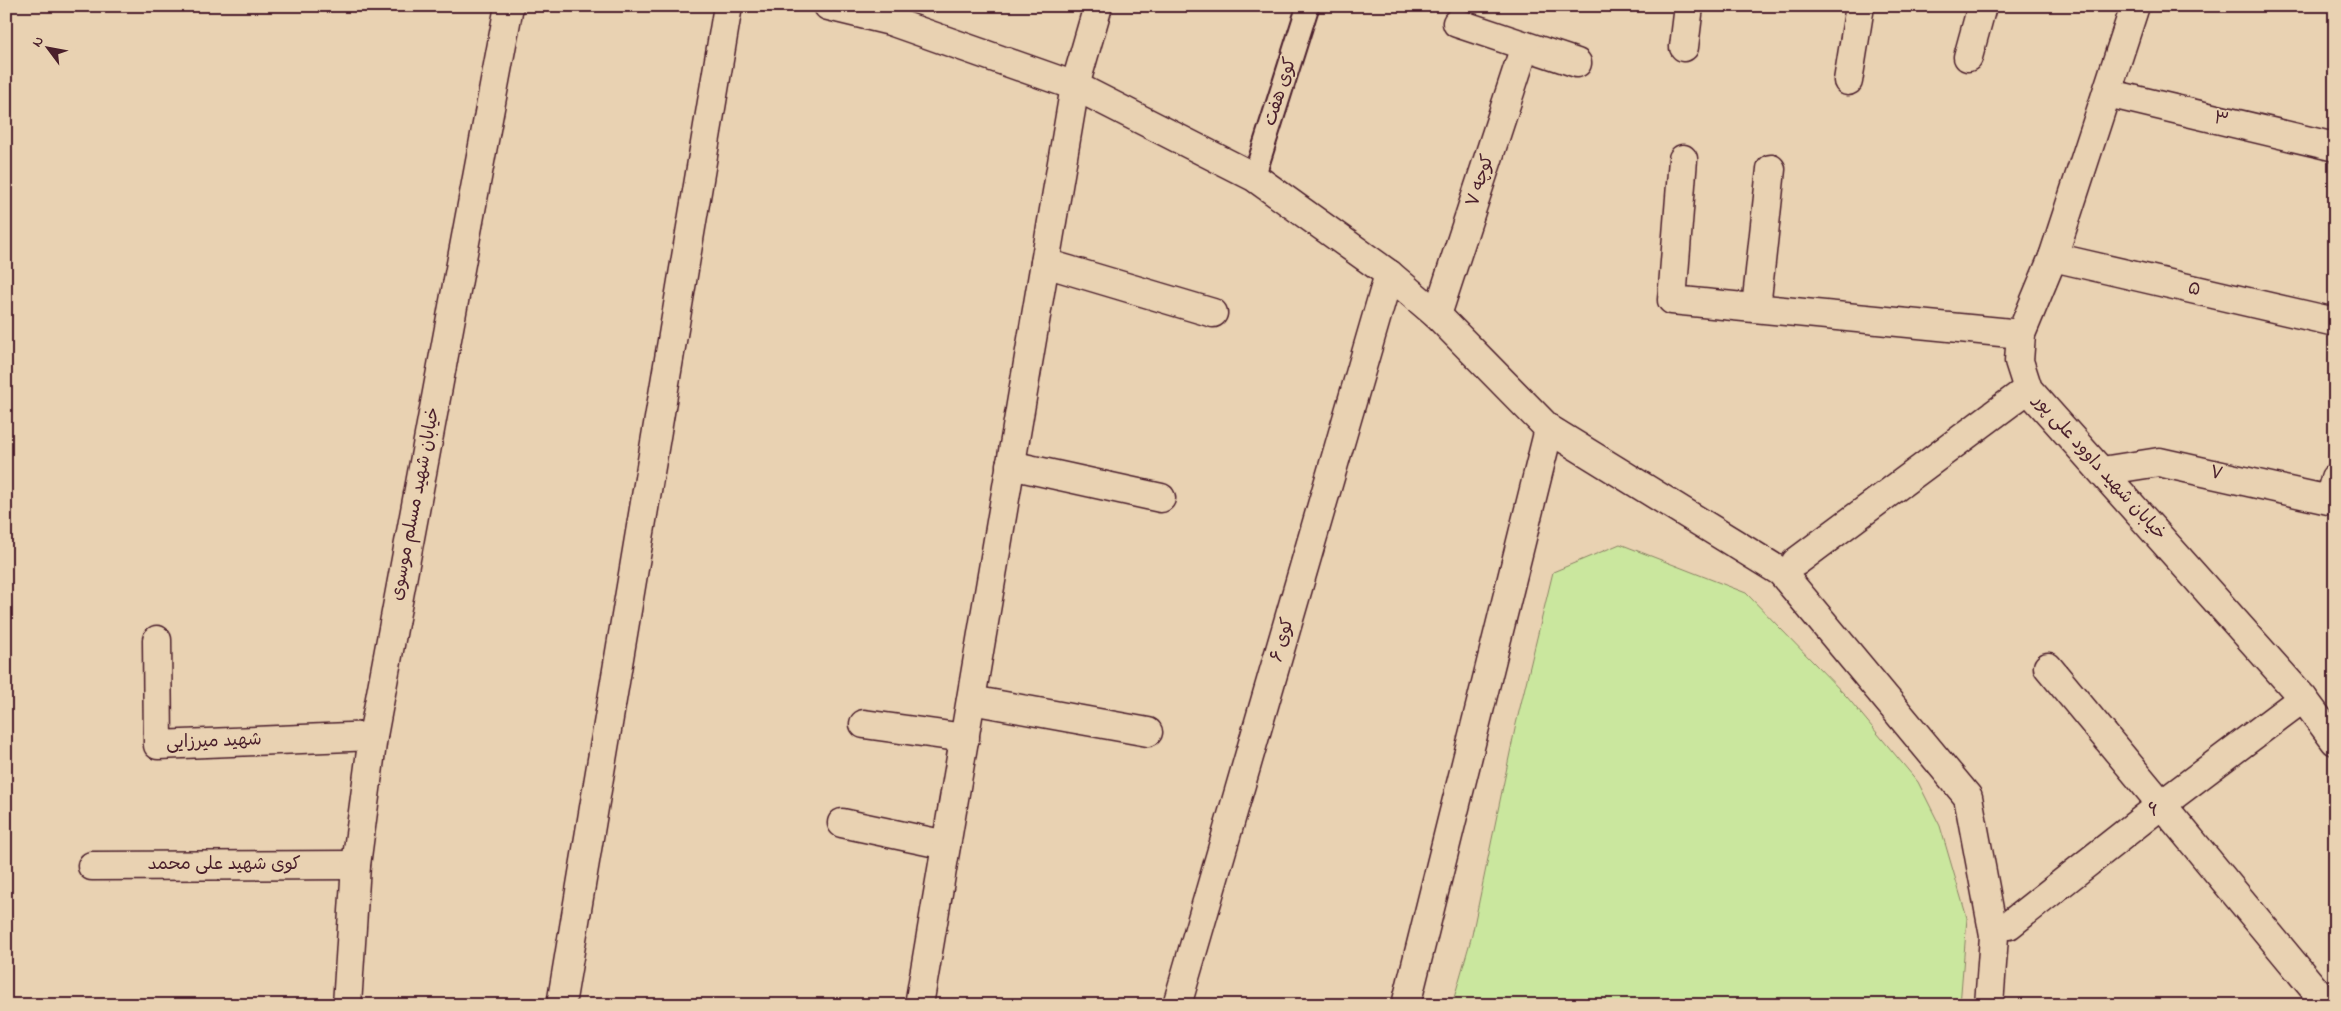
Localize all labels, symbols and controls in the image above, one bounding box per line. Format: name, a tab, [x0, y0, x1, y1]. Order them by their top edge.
north arrow	[22, 22, 72, 72]
text: N	[27, 32, 50, 51]
street label: کوی هفت	[1258, 54, 1304, 130]
street label: ۳	[2211, 106, 2231, 134]
street label: کوچه ۷	[1460, 151, 1502, 211]
street label: ۵	[2185, 276, 2203, 304]
street label: خیابان شهید داوود علی پور	[2025, 388, 2172, 547]
street label: خیابان شهید مسلم موسوی	[384, 405, 448, 603]
street label: ۷	[2207, 460, 2225, 488]
street label: کوی ۶	[1264, 615, 1302, 665]
street label: شهید میرزایی	[166, 727, 262, 757]
street label: ۶	[2143, 796, 2167, 824]
street label: کوی شهید علی محمد	[147, 852, 301, 878]

